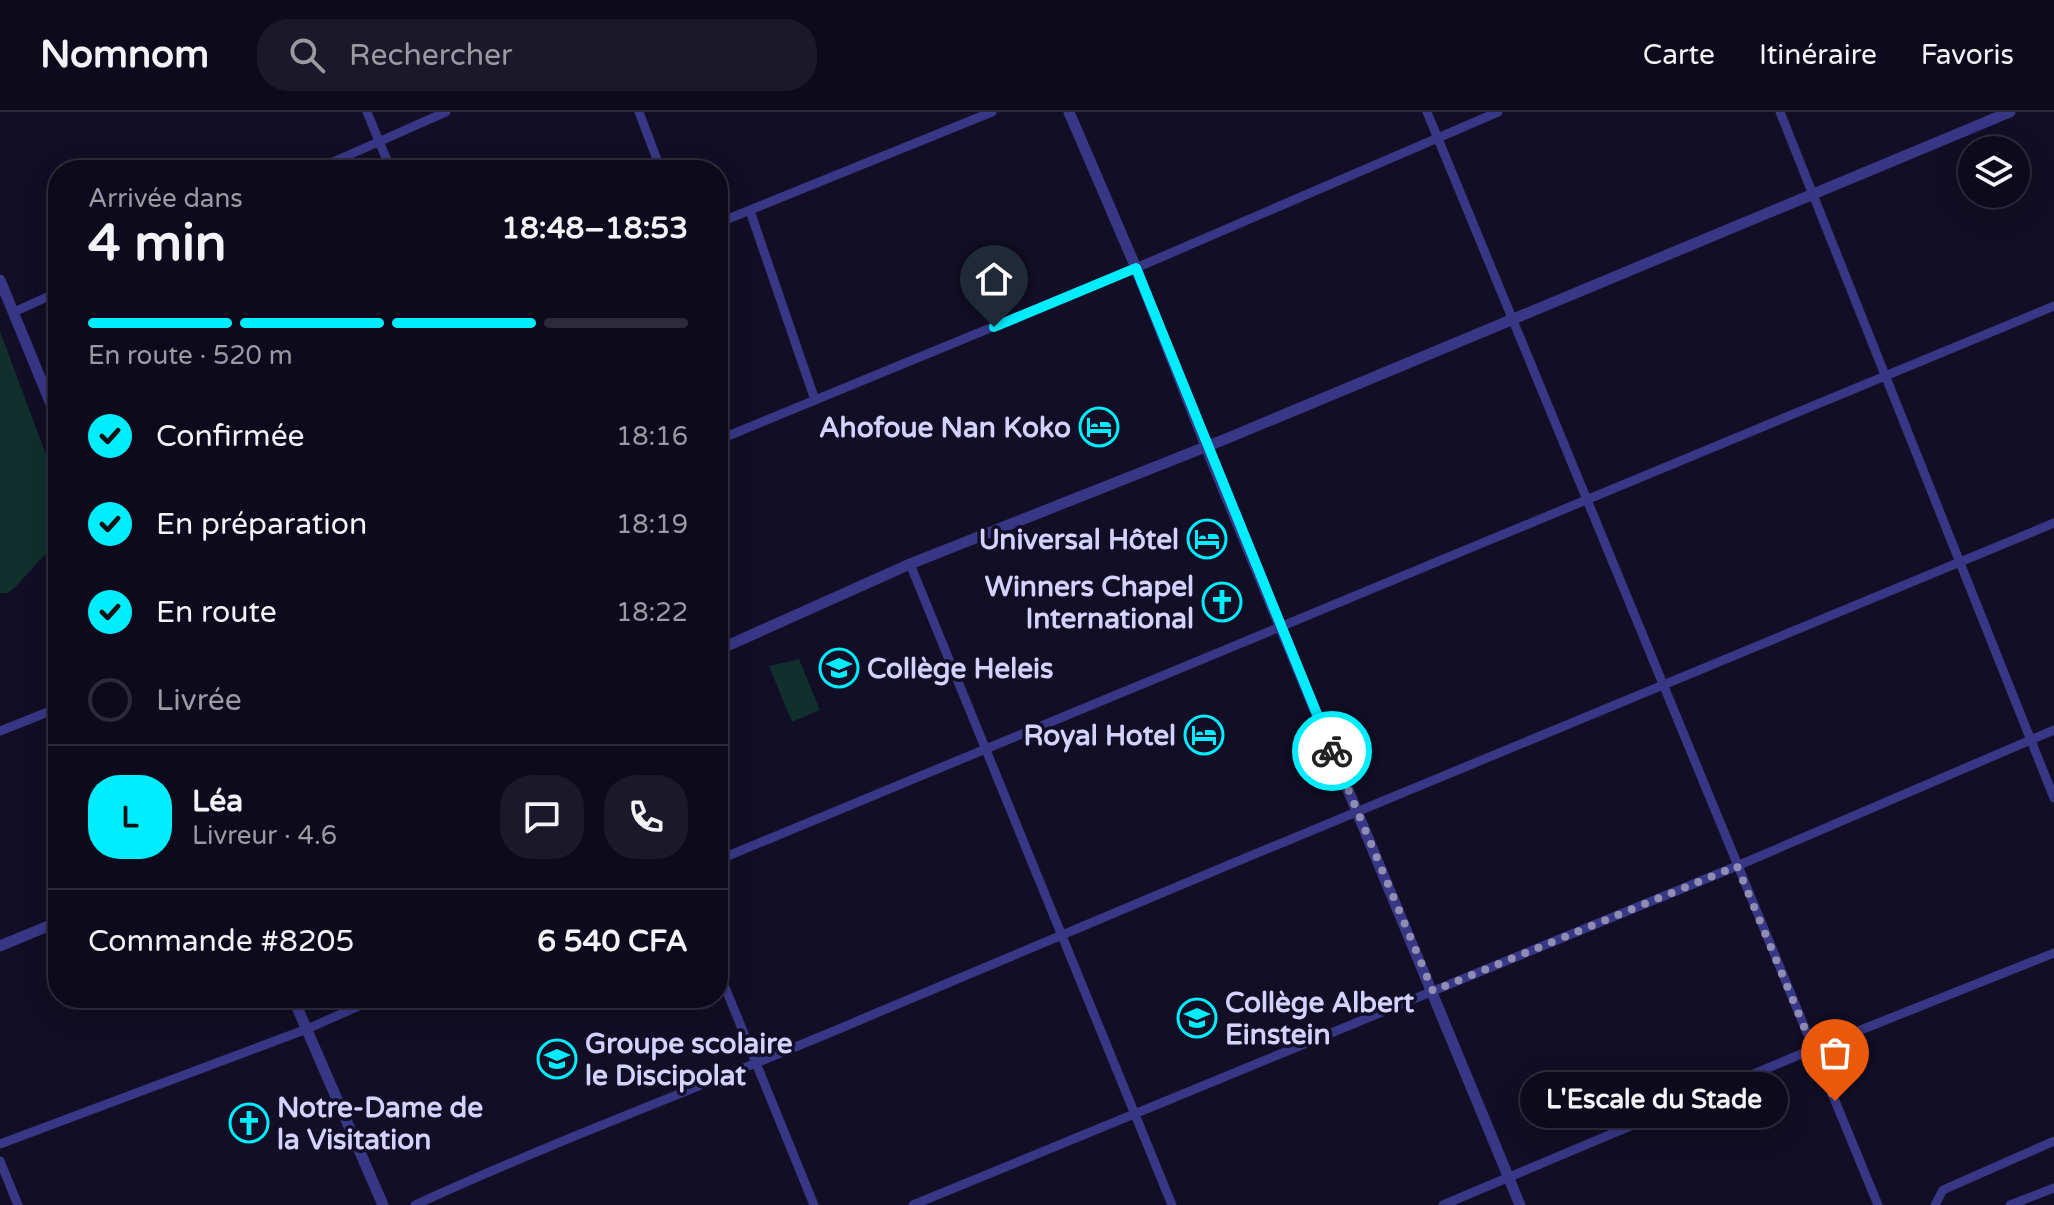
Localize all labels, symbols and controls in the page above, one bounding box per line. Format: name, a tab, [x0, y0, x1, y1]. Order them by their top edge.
search box	[257, 19, 817, 91]
text: Nomnom	[40, 32, 209, 78]
icon: search	[285, 33, 329, 77]
text: Rechercher	[349, 37, 512, 74]
text: Carte	[1643, 38, 1715, 72]
text: Itinéraire	[1759, 38, 1877, 72]
text: Favoris	[1921, 38, 2014, 72]
map controls	[1958, 136, 2030, 208]
button: layers	[1958, 136, 2030, 208]
text: Arrivée dans	[88, 183, 243, 214]
text: 18:48–18:53	[501, 210, 688, 247]
text: 4 min	[88, 212, 227, 275]
pin	[960, 245, 1028, 327]
icon: home	[972, 257, 1016, 301]
text: En route · 520 m	[88, 340, 293, 371]
hotel icon: Ahofoue Nan Koko	[1078, 406, 1120, 448]
place label: Ahofoue Nan Koko	[819, 411, 1071, 445]
icon: check	[88, 414, 132, 458]
text: Confirmée	[156, 418, 305, 455]
text: 18:16	[616, 421, 688, 452]
icon: check	[88, 502, 132, 546]
text: En préparation	[156, 506, 367, 543]
text: 18:19	[616, 509, 688, 540]
hotel icon: Universal Hôtel	[1186, 518, 1228, 560]
place label: Universal Hôtel	[979, 523, 1179, 557]
place label: Winners Chapel International	[985, 570, 1194, 636]
church icon: Winners Chapel International	[1201, 581, 1243, 623]
icon: check	[88, 590, 132, 634]
text: En route	[156, 594, 277, 631]
text: 18:22	[616, 597, 688, 628]
school or university icon: Collège Heleis	[818, 647, 860, 689]
place label: Collège Heleis	[867, 652, 1053, 686]
text: Livrée	[156, 682, 242, 719]
courier	[1292, 711, 1372, 791]
hotel icon: Royal Hotel	[1183, 714, 1225, 756]
place label: Royal Hotel	[1023, 719, 1176, 753]
icon: bike	[1310, 729, 1354, 773]
button: chat	[500, 775, 584, 859]
button: phone	[604, 775, 688, 859]
text: Léa	[192, 783, 243, 820]
text: L	[121, 799, 139, 836]
text: Livreur · 4.6	[192, 820, 337, 851]
text: Commande #8205	[88, 923, 354, 960]
text: 6 540 CFA	[537, 923, 688, 960]
place label: Collège Albert Einstein	[1225, 986, 1415, 1052]
school or university icon: Collège Albert Einstein	[1176, 997, 1218, 1039]
pin	[1801, 1019, 1869, 1101]
place label: Groupe scolaire le Discipolat	[585, 1027, 793, 1093]
icon: bag	[1813, 1031, 1857, 1075]
school or university icon: Groupe scolaire le Discipolat	[536, 1038, 578, 1080]
callout: L'Escale du Stade	[1519, 1073, 1787, 1129]
text: L'Escale du Stade	[1546, 1084, 1762, 1115]
place label: Notre-Dame de la Visitation	[277, 1091, 483, 1157]
church icon: Notre-Dame de la Visitation	[228, 1102, 270, 1144]

